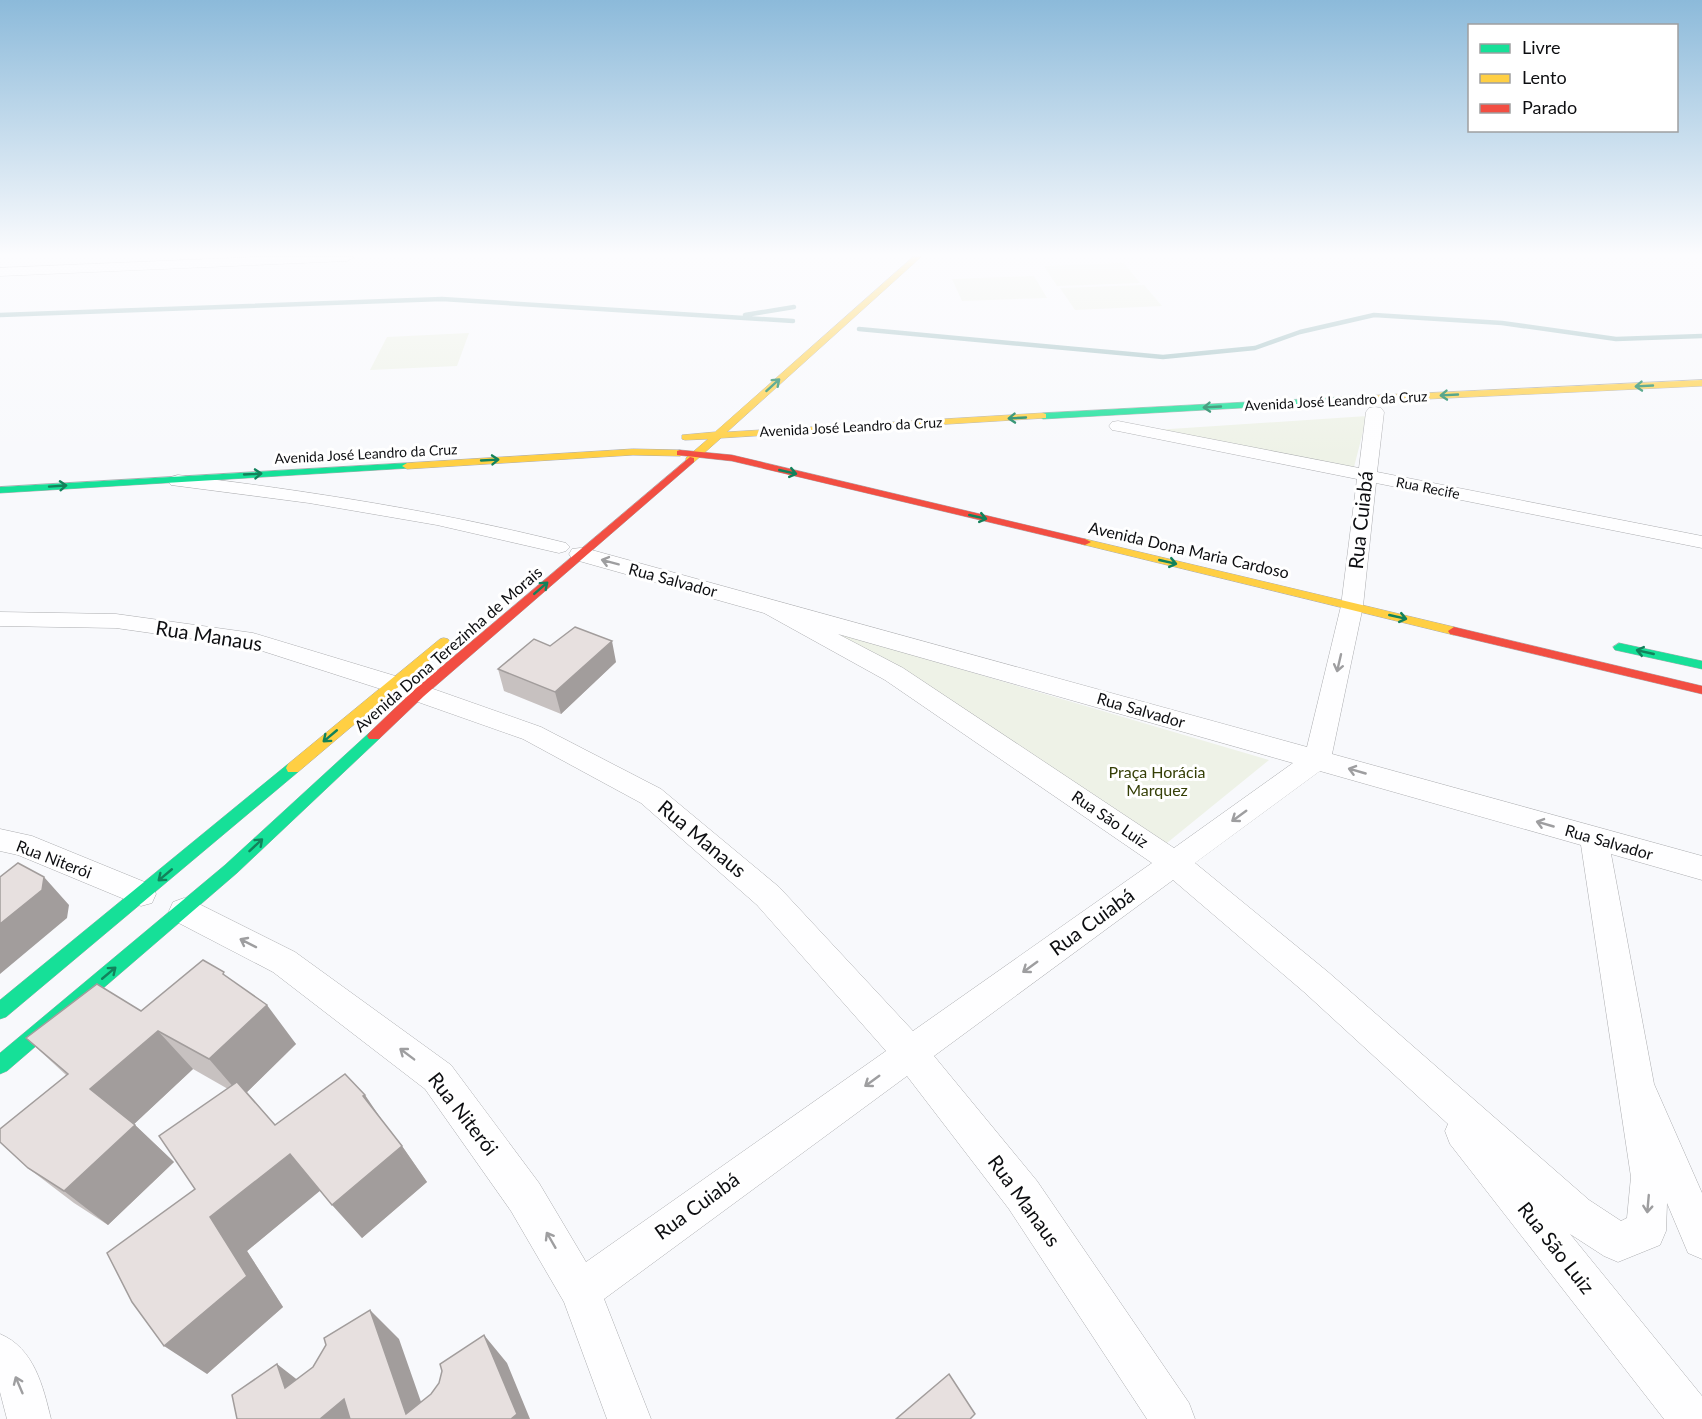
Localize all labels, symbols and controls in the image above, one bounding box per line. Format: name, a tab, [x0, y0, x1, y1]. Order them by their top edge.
legend	[1468, 24, 1678, 132]
text: Livre	[1522, 36, 1561, 58]
text: Lento	[1522, 66, 1567, 88]
text: Parado	[1522, 96, 1577, 118]
one-way arrow	[765, 378, 780, 392]
one-way arrow	[1634, 380, 1654, 391]
street label: Avenida José Leandro da Cruz	[1244, 387, 1428, 414]
one-way arrow	[1439, 390, 1459, 401]
one-way arrow	[1203, 402, 1223, 413]
one-way arrow	[1008, 412, 1028, 423]
street label: Avenida José Leandro da Cruz	[759, 413, 943, 440]
street label: Avenida José Leandro da Cruz	[274, 440, 458, 467]
one-way arrow	[479, 455, 499, 466]
one-way arrow	[779, 466, 798, 478]
one-way arrow	[243, 469, 263, 480]
street label: Rua Cuiabá	[1343, 470, 1377, 570]
street label: Rua Recife	[1395, 473, 1461, 502]
one-way arrow	[48, 480, 68, 491]
one-way arrow	[968, 512, 987, 523]
street label: Avenida Dona Maria Cardoso	[1087, 517, 1291, 582]
one-way arrow	[601, 556, 620, 568]
one-way arrow	[1158, 557, 1177, 569]
street label: Rua Salvador	[627, 559, 720, 600]
street label: Avenida Dona Terezinha de Morais	[350, 562, 545, 735]
one-way arrow	[533, 581, 548, 595]
one-way arrow	[1388, 612, 1408, 623]
street label: Rua Manaus	[154, 615, 264, 655]
one-way arrow	[1636, 646, 1655, 658]
one-way arrow	[1332, 653, 1344, 672]
street label: Rua Salvador	[1095, 688, 1188, 731]
one-way arrow	[323, 729, 338, 743]
park label: Praça Horácia Marquez	[1109, 762, 1205, 799]
one-way arrow	[1348, 765, 1367, 776]
street label: Rua São Luiz	[1068, 786, 1152, 851]
street label: Rua Manaus	[654, 795, 752, 882]
one-way arrow	[1232, 810, 1248, 822]
one-way arrow	[1535, 818, 1554, 829]
street label: Rua Salvador	[1563, 820, 1656, 863]
street label: Rua Niterói	[14, 835, 95, 882]
one-way arrow	[249, 838, 264, 853]
one-way arrow	[157, 868, 173, 881]
street label: Rua Cuiabá	[1044, 883, 1138, 960]
one-way arrow	[239, 937, 257, 948]
one-way arrow	[1022, 960, 1038, 973]
one-way arrow	[101, 966, 116, 980]
one-way arrow	[400, 1048, 416, 1060]
street label: Rua Niterói	[424, 1067, 504, 1160]
one-way arrow	[864, 1074, 880, 1087]
street label: Rua Manaus	[984, 1150, 1066, 1251]
street label: Rua Cuiabá	[649, 1167, 743, 1244]
one-way arrow	[1642, 1194, 1653, 1214]
street label: Rua São Luiz	[1513, 1197, 1600, 1298]
one-way arrow	[544, 1232, 556, 1249]
one-way arrow	[13, 1376, 24, 1394]

